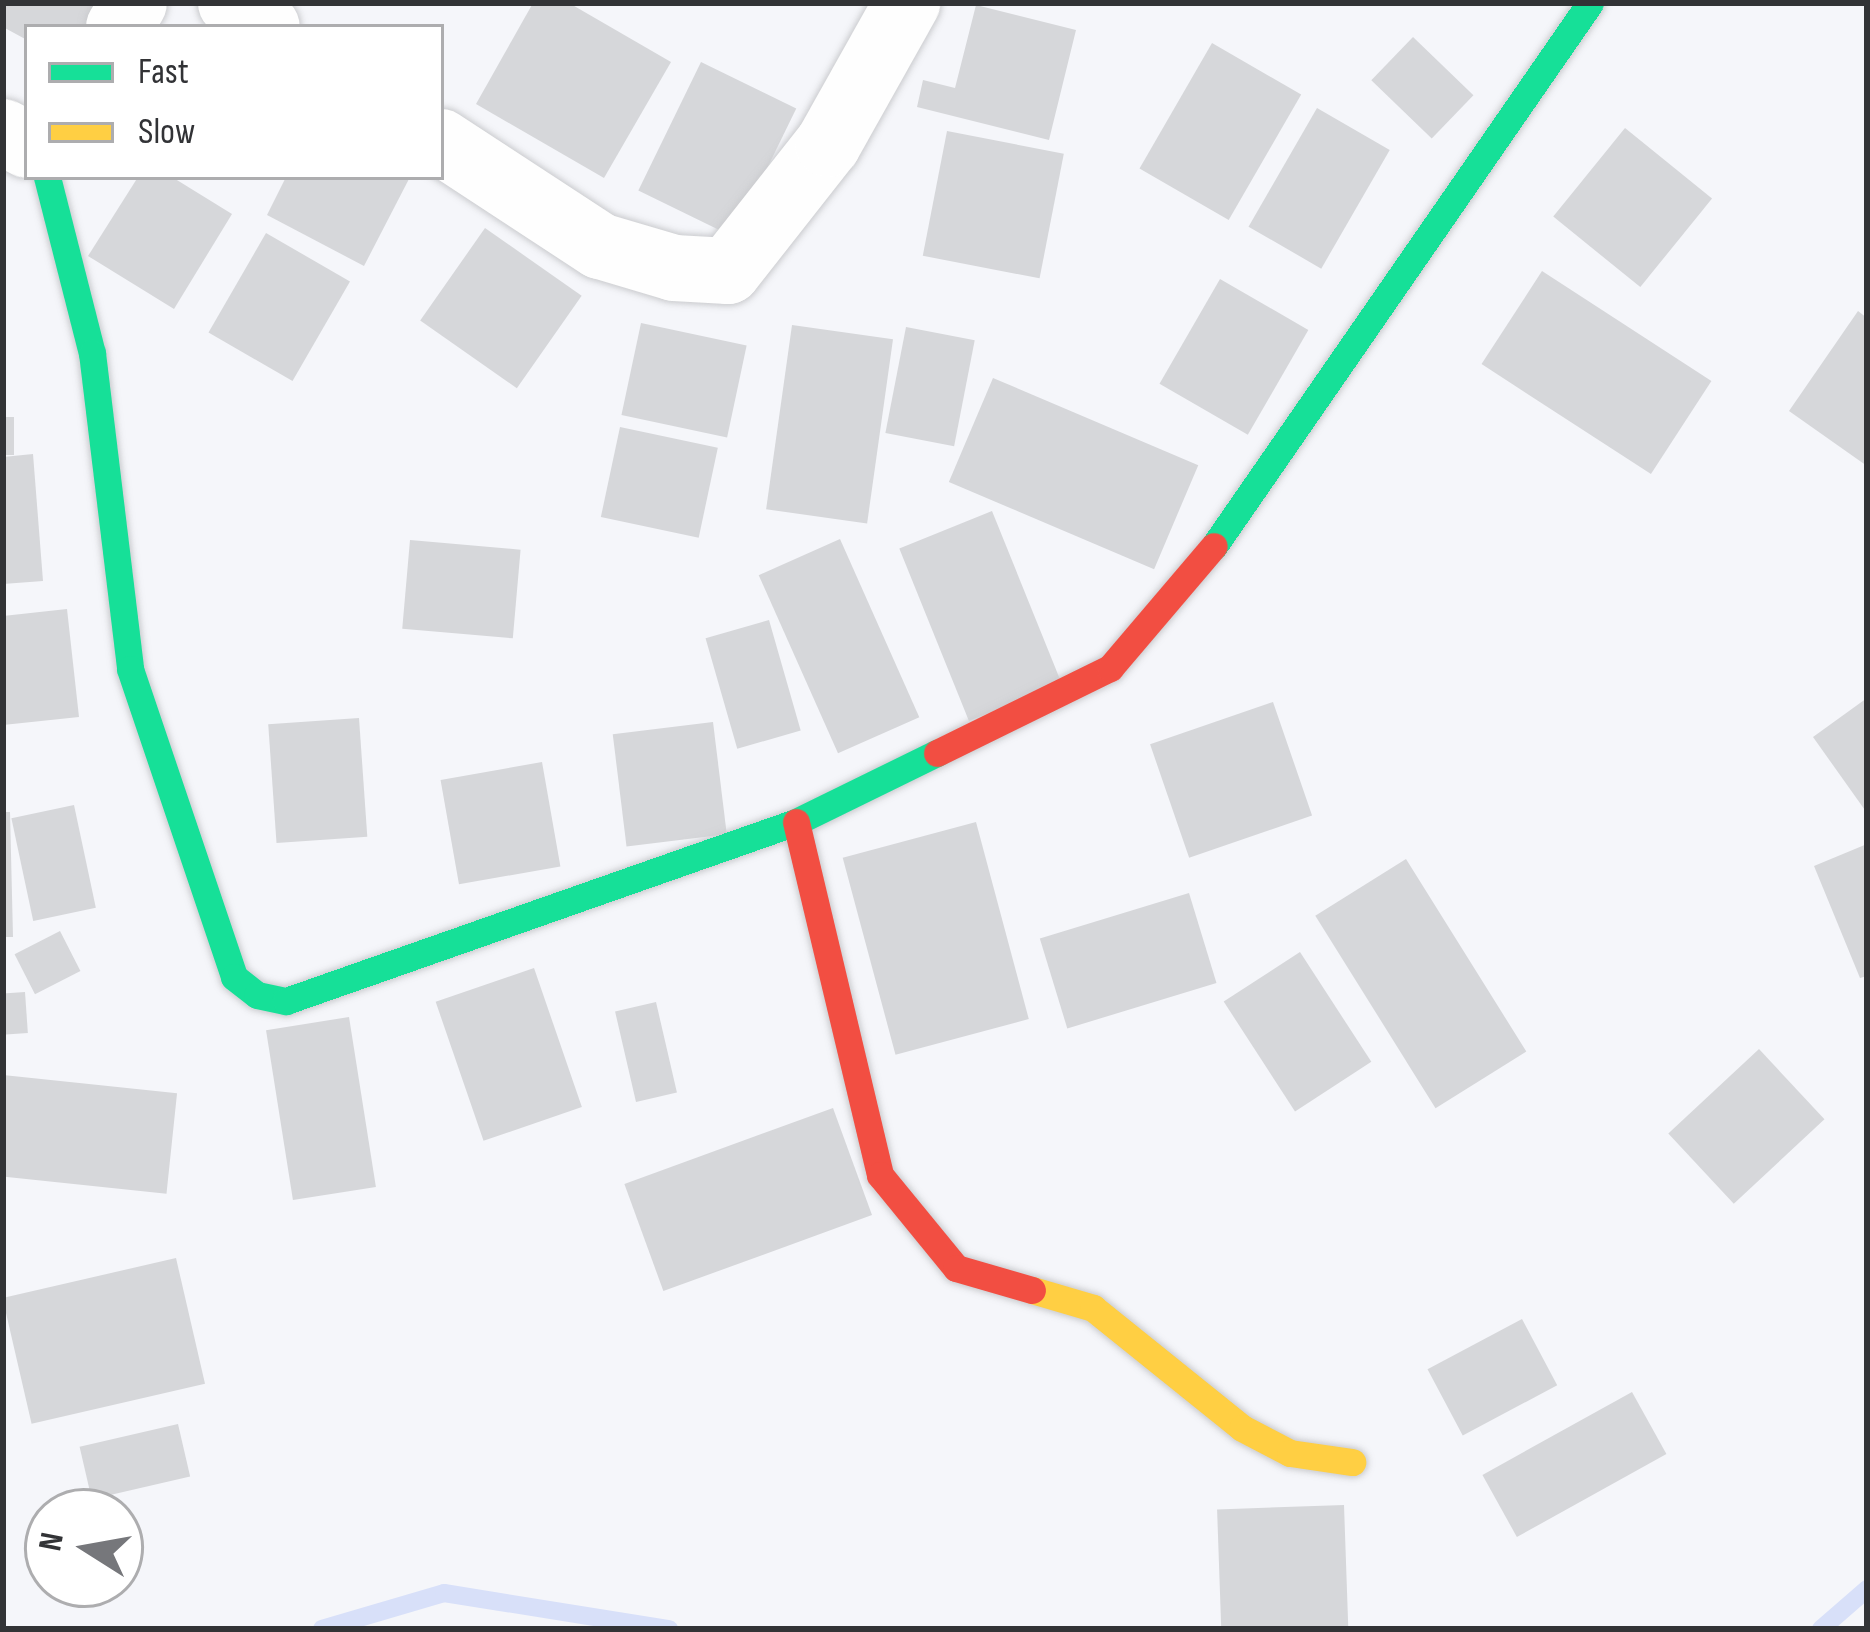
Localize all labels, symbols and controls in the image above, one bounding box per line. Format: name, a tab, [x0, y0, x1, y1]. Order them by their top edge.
legend	[24, 24, 444, 180]
text: Fast	[138, 51, 189, 94]
text: Slow	[138, 111, 195, 154]
north arrow	[24, 1488, 144, 1608]
text: N	[30, 1529, 73, 1554]

